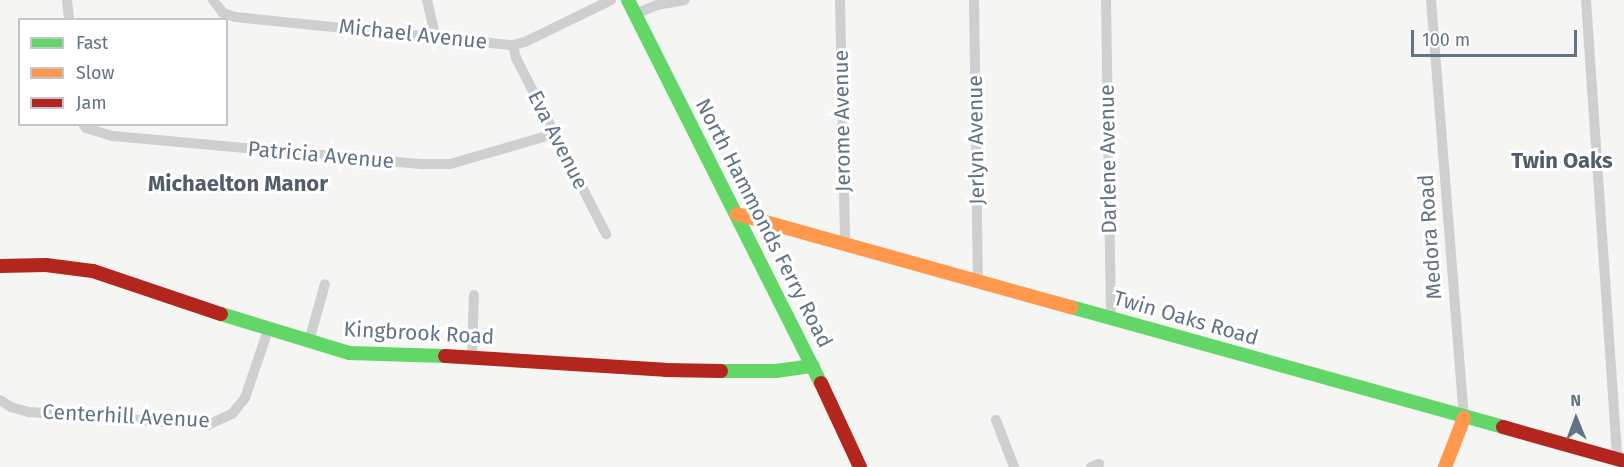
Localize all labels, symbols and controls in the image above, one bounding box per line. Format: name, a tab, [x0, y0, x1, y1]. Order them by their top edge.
street label: Michael Avenue	[338, 14, 488, 54]
legend	[18, 18, 228, 126]
scale bar	[1414, 18, 1580, 56]
text: 100 m	[1422, 29, 1470, 51]
text: Fast	[76, 32, 108, 54]
street label: Jerome Avenue	[828, 50, 856, 192]
text: Slow	[76, 62, 114, 84]
street label: Jerlyn Avenue	[962, 75, 990, 205]
street label: Darlene Avenue	[1094, 84, 1122, 234]
street label: Eva Avenue	[522, 86, 594, 194]
text: Jam	[76, 92, 107, 114]
street label: North Hammonds Ferry Road	[690, 94, 838, 352]
street label: Patricia Avenue	[247, 136, 395, 174]
district label: Twin Oaks	[1511, 148, 1613, 174]
district label: Michaelton Manor	[148, 171, 328, 197]
street label: Medora Road	[1413, 174, 1447, 300]
street label: Twin Oaks Road	[1111, 285, 1261, 351]
street label: Kingbrook Road	[343, 316, 495, 350]
north arrow	[1546, 389, 1606, 449]
text: N	[1570, 391, 1581, 410]
street label: Centerhill Avenue	[42, 399, 210, 433]

